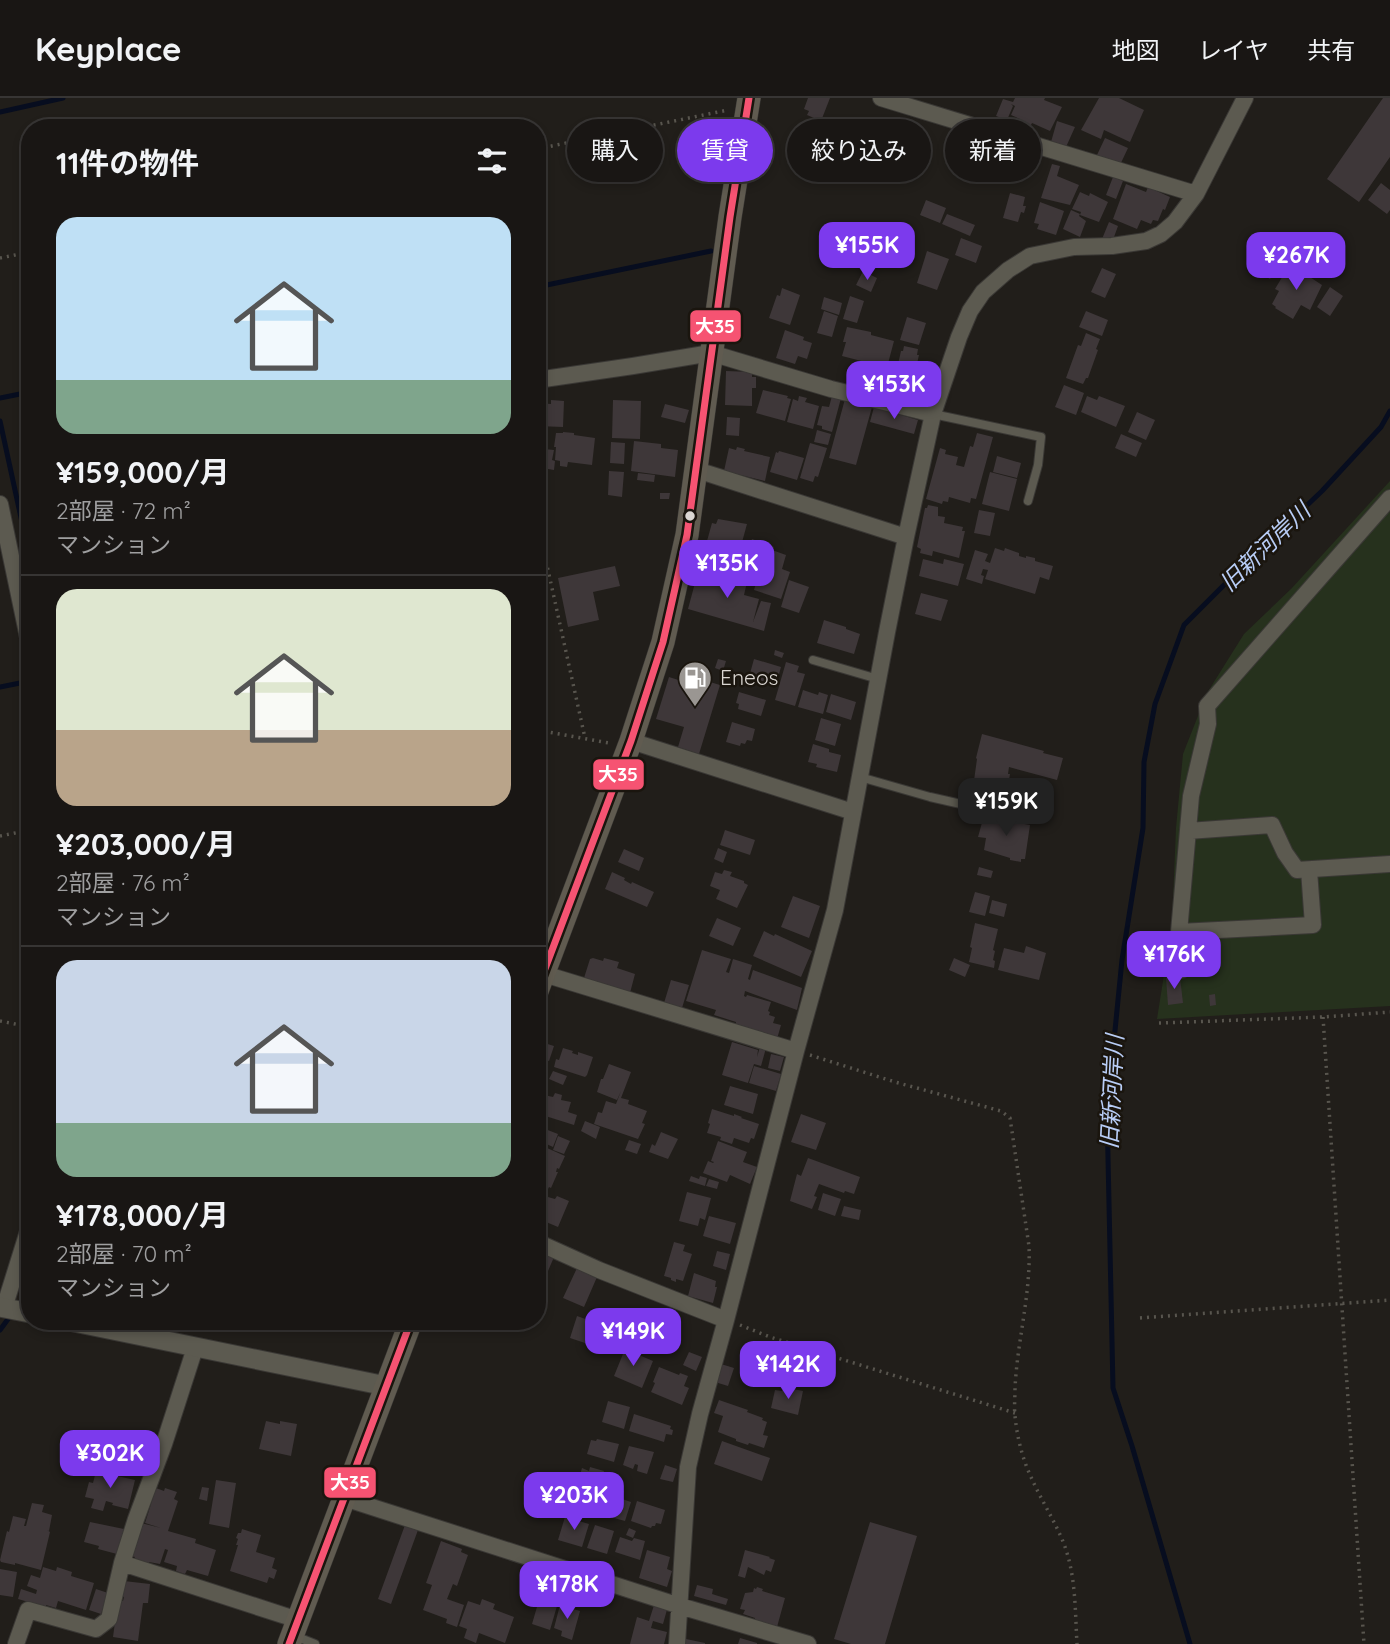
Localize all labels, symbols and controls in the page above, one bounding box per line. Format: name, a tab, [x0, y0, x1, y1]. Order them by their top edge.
text: Keyplace	[35, 28, 182, 69]
text: 地図	[1112, 35, 1160, 65]
text: レイヤ	[1198, 35, 1269, 65]
text: 共有	[1307, 35, 1355, 65]
chip: 購入	[567, 119, 663, 182]
chip: 賃貸	[677, 119, 773, 182]
chip: 絞り込み	[787, 119, 931, 182]
chip: 新着	[945, 119, 1041, 182]
icon: filters	[473, 142, 511, 180]
text: 11件の物件	[56, 144, 199, 182]
pin: ¥155K	[818, 222, 916, 282]
text: ¥155K	[835, 230, 899, 259]
pin: ¥267K	[1247, 232, 1345, 292]
text: ¥267K	[1262, 240, 1330, 269]
icon: home	[221, 263, 347, 389]
line badge: 大35	[689, 309, 742, 343]
text: 大35	[695, 314, 735, 338]
pin: ¥153K	[845, 362, 943, 421]
text: ¥153K	[862, 369, 926, 398]
text: ¥159,000/月	[56, 453, 230, 491]
water label: 旧新河岸川	[1213, 494, 1318, 597]
text: 2部屋 · 72 m²	[56, 496, 191, 525]
unlabelled marker	[683, 509, 697, 523]
text: マンション	[56, 530, 171, 559]
pin: ¥135K	[678, 540, 776, 600]
text: ¥135K	[695, 548, 759, 577]
icon: home	[221, 635, 347, 761]
fuel station icon: Eneos	[676, 659, 714, 708]
place label: Eneos	[720, 664, 778, 690]
line badge: 大35	[592, 758, 645, 791]
text: 大35	[598, 762, 638, 786]
pin: ¥159K	[957, 778, 1055, 838]
text: ¥159K	[974, 786, 1038, 815]
text: ¥203,000/月	[56, 825, 236, 863]
text: 2部屋 · 76 m²	[56, 868, 190, 897]
text: マンション	[56, 902, 171, 931]
pin: ¥176K	[1125, 932, 1223, 991]
text: ¥176K	[1143, 939, 1205, 968]
icon: home	[221, 1006, 347, 1132]
water label: 旧新河岸川	[1094, 1031, 1129, 1150]
text: ¥178,000/月	[56, 1196, 229, 1234]
text: 2部屋 · 70 m²	[56, 1239, 192, 1268]
text: マンション	[56, 1273, 171, 1302]
pin: ¥149K	[584, 1308, 682, 1368]
text: ¥149K	[601, 1316, 665, 1345]
pin: ¥142K	[739, 1342, 837, 1401]
text: ¥142K	[756, 1349, 820, 1378]
pin: ¥302K	[61, 1430, 159, 1490]
text: ¥302K	[76, 1438, 144, 1467]
line badge: 大35	[323, 1466, 377, 1499]
text: 大35	[330, 1470, 370, 1494]
pin: ¥203K	[525, 1472, 623, 1532]
text: ¥203K	[540, 1480, 608, 1509]
pin: ¥178K	[518, 1562, 616, 1621]
text: ¥178K	[536, 1569, 598, 1598]

